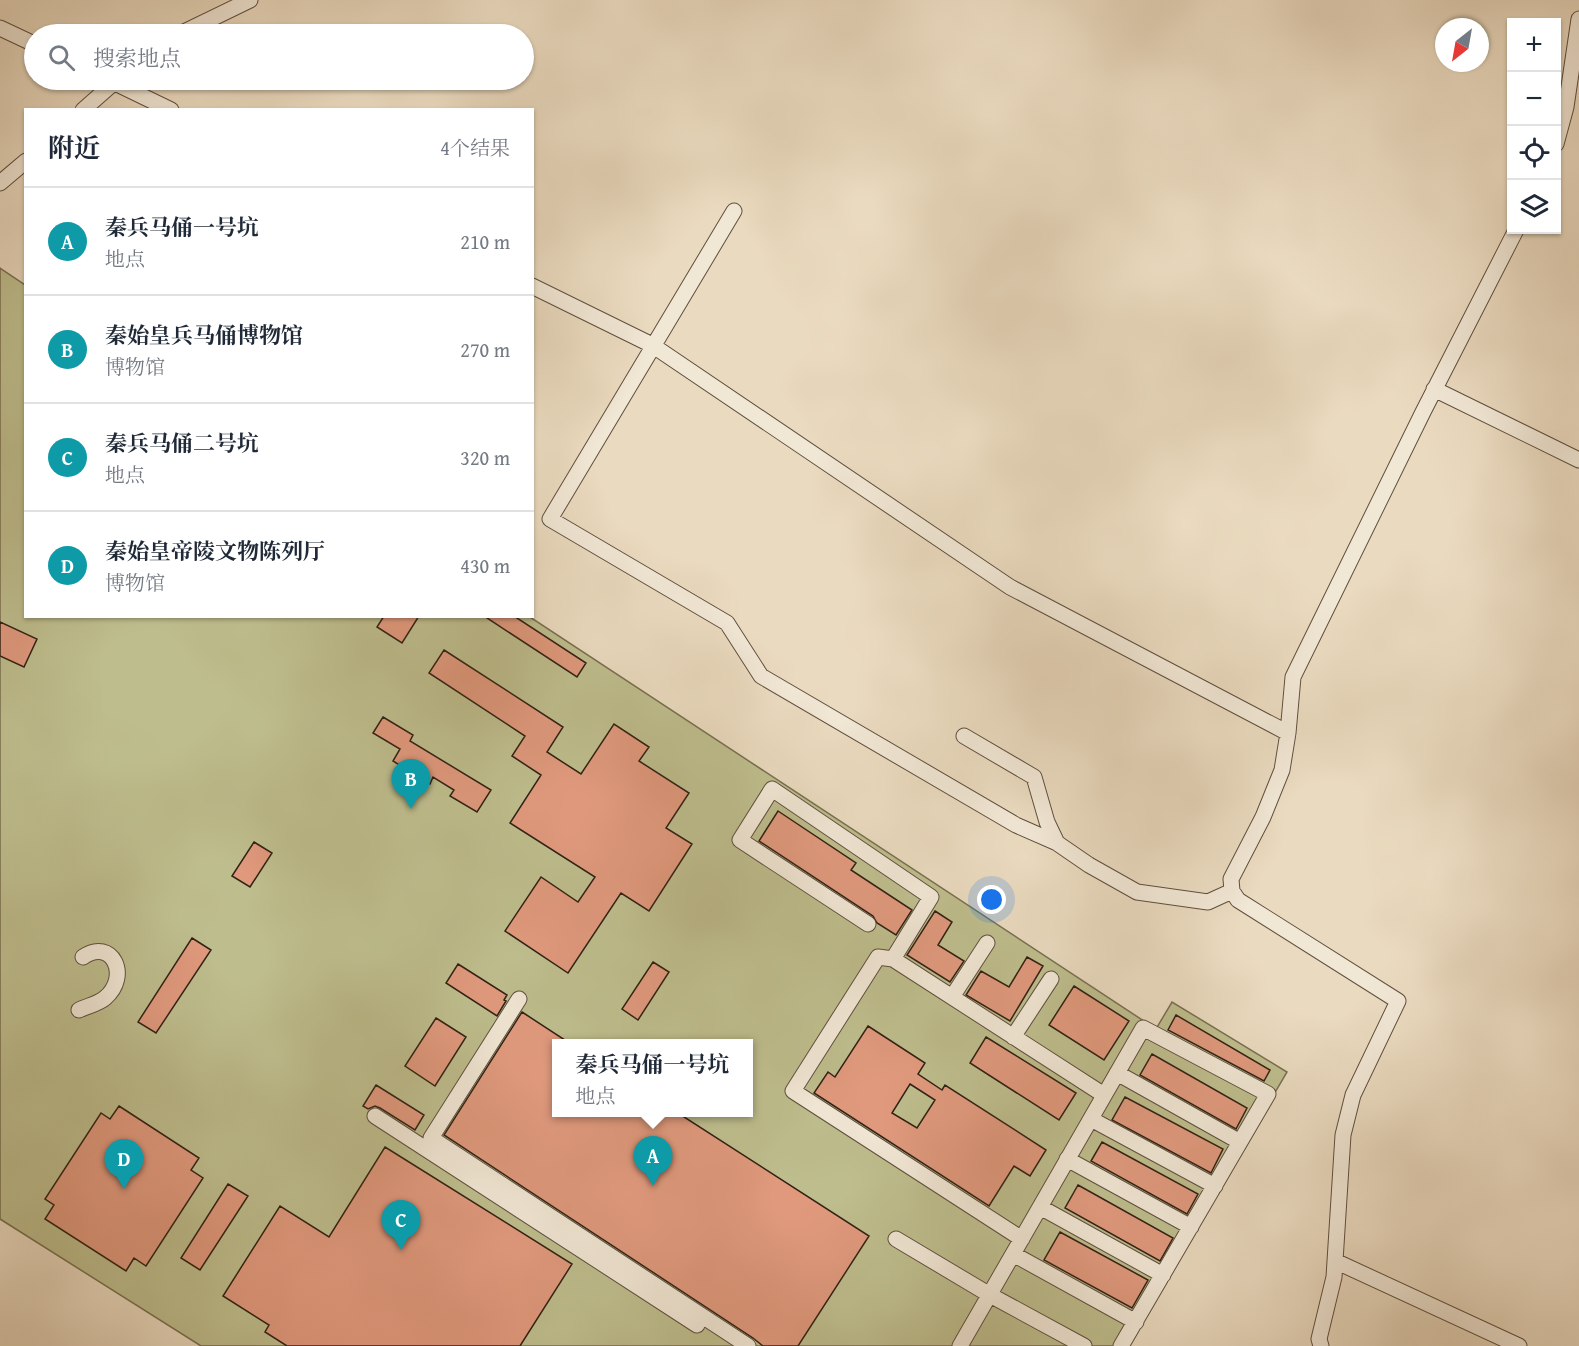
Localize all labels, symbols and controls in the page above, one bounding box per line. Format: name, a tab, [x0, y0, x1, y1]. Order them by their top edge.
north arrow	[1435, 18, 1489, 72]
map controls	[1507, 18, 1561, 234]
button: +	[1507, 18, 1561, 72]
search box	[24, 24, 534, 90]
icon: search	[45, 41, 78, 74]
text: 搜索地点	[93, 42, 181, 74]
button: −	[1507, 72, 1561, 126]
button: locate	[1507, 126, 1561, 180]
text: 附近	[48, 128, 100, 167]
text: 4个结果	[440, 133, 510, 162]
button: layers	[1507, 180, 1561, 234]
text: 秦兵马俑一号坑	[105, 211, 259, 243]
text: A	[61, 227, 74, 256]
text: 210 m	[460, 227, 510, 256]
text: 地点	[105, 244, 145, 273]
text: 秦始皇兵马俑博物馆	[105, 319, 303, 351]
text: B	[61, 335, 74, 364]
text: 270 m	[460, 335, 510, 364]
text: 博物馆	[105, 352, 165, 381]
text: 秦兵马俑二号坑	[105, 427, 259, 459]
text: C	[62, 443, 73, 472]
text: 320 m	[460, 443, 510, 472]
text: 地点	[105, 460, 145, 489]
text: 秦始皇帝陵文物陈列厅	[105, 535, 325, 567]
text: D	[61, 551, 74, 580]
text: 430 m	[460, 551, 510, 580]
text: 博物馆	[105, 568, 165, 597]
pin: B	[392, 760, 430, 809]
your location	[977, 885, 1006, 914]
popup	[552, 1039, 753, 1117]
text: 秦兵马俑一号坑	[575, 1048, 730, 1080]
text: 地点	[575, 1081, 615, 1110]
pin: A	[634, 1136, 672, 1186]
pin: D	[104, 1140, 144, 1189]
pin: C	[382, 1200, 420, 1250]

